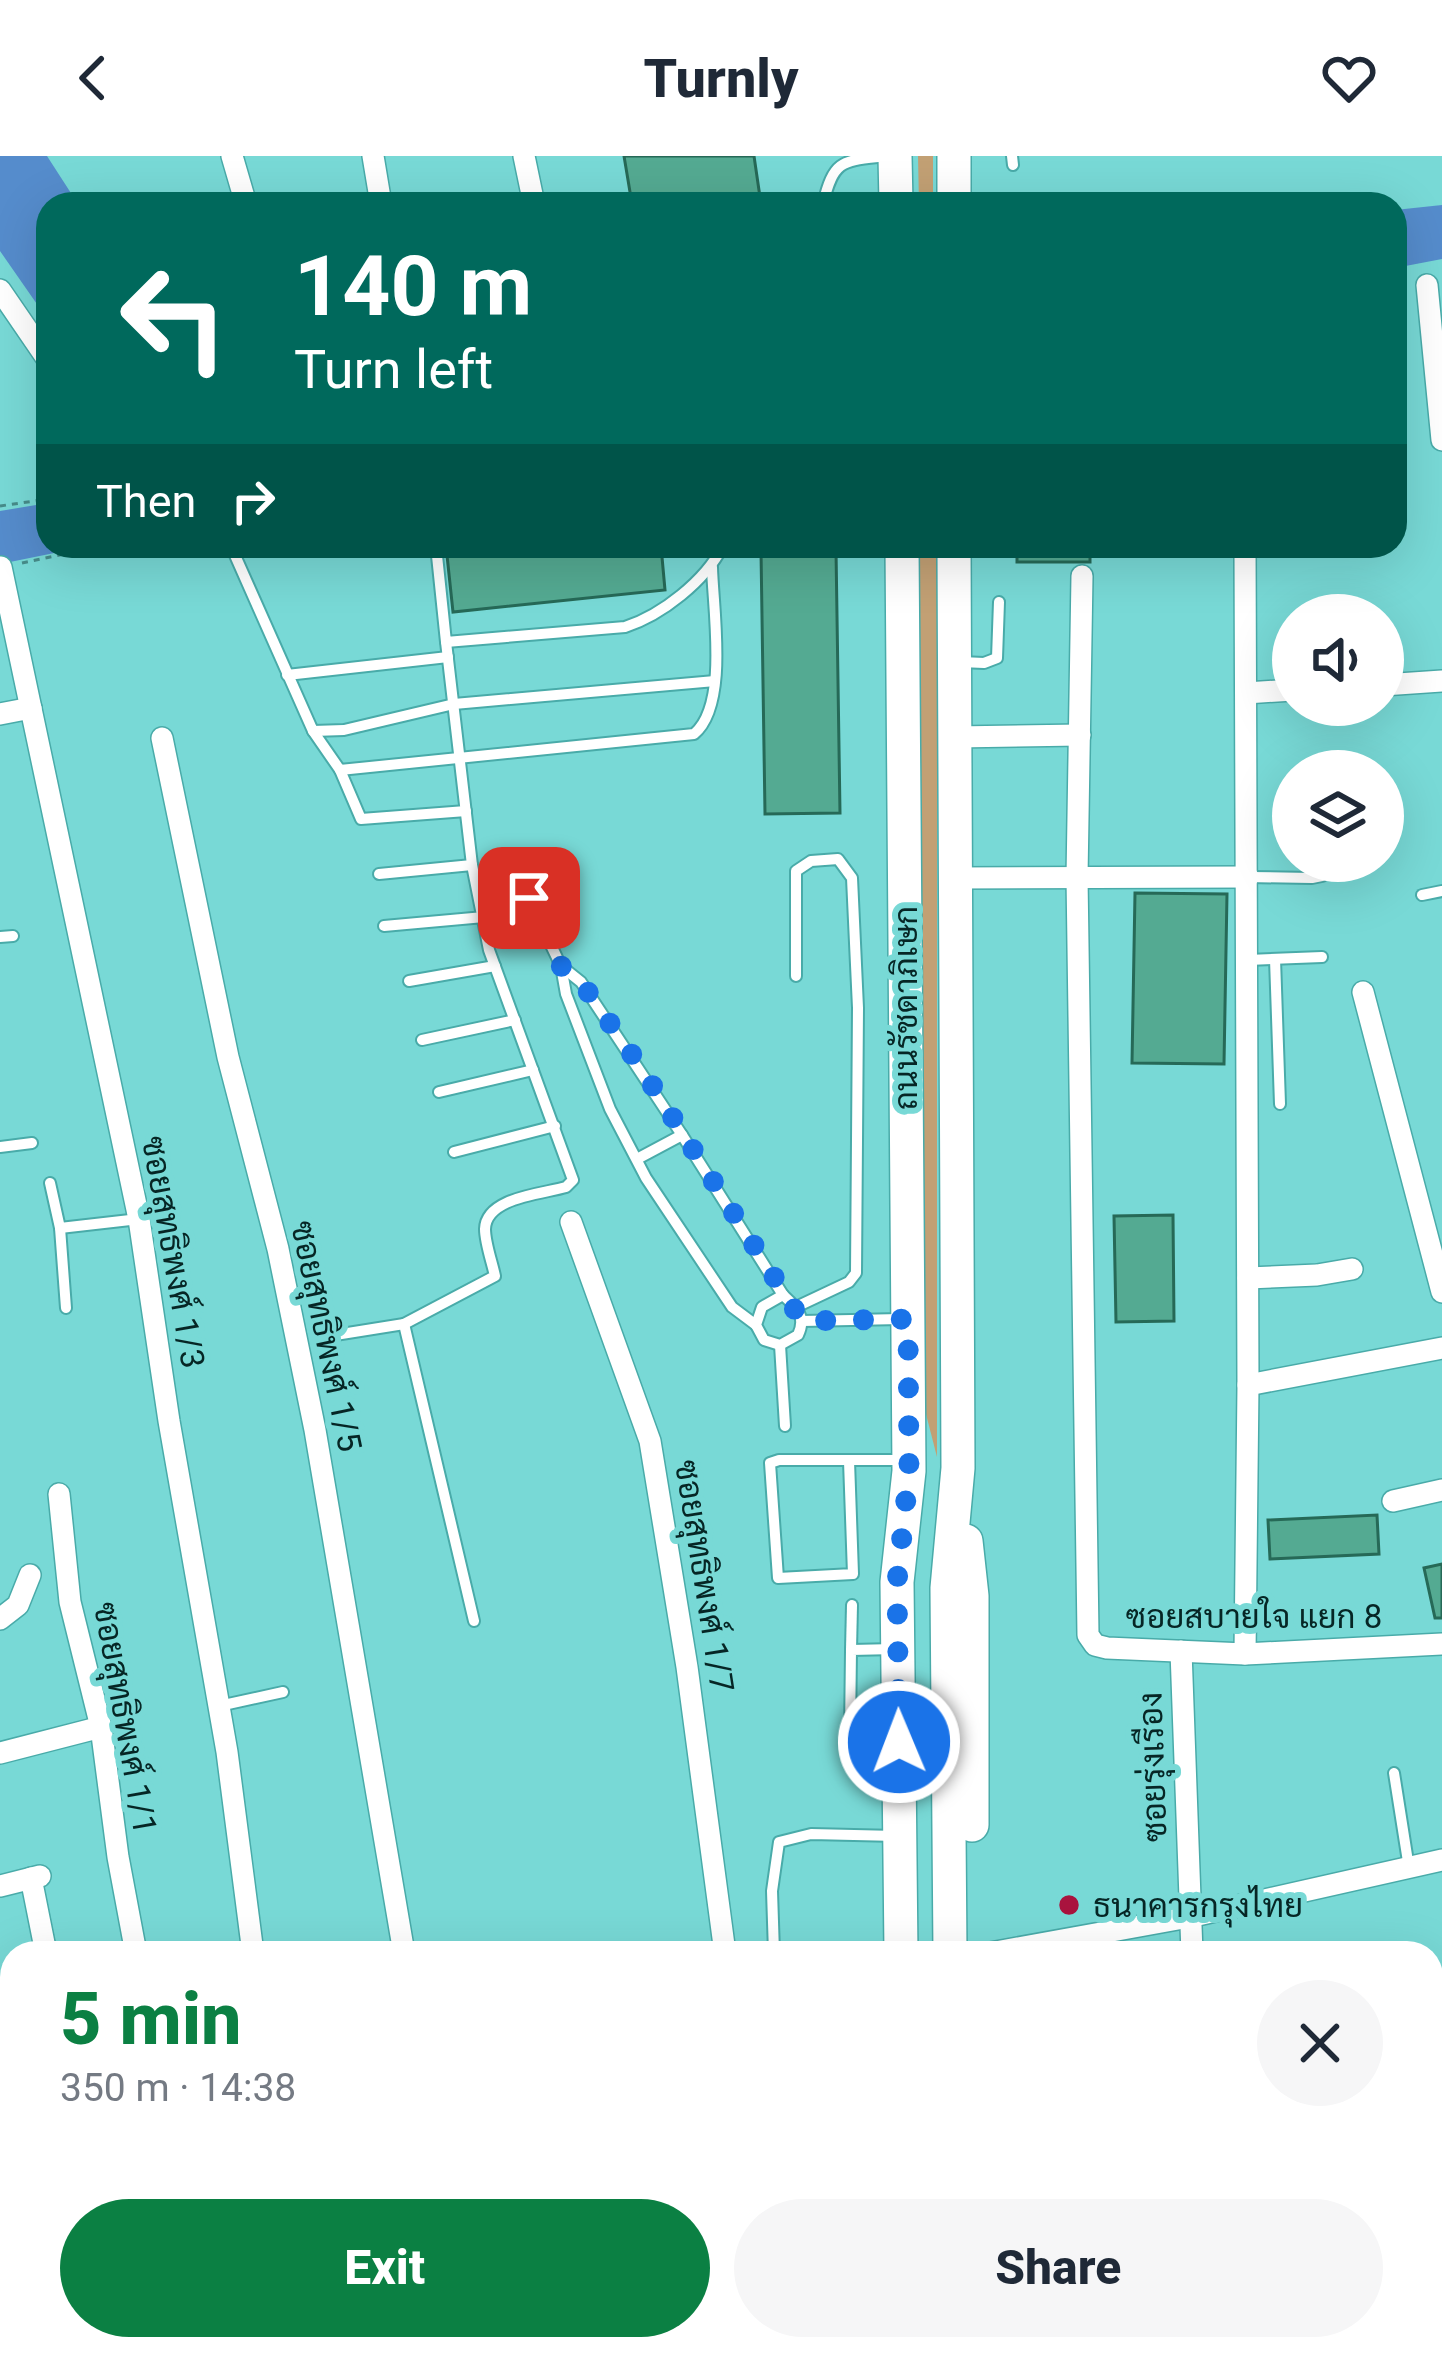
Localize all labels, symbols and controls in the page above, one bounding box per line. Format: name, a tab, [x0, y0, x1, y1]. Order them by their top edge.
icon: back	[60, 45, 126, 111]
icon: heart	[1316, 45, 1382, 111]
text: Turnly	[644, 47, 798, 110]
text: 140 m	[294, 237, 532, 336]
icon: left	[96, 240, 252, 396]
text: Turn left	[294, 338, 493, 401]
icon: right	[220, 468, 286, 534]
text: Then	[96, 475, 196, 528]
map controls	[1272, 594, 1404, 882]
button: sound	[1272, 594, 1404, 726]
button: layers	[1272, 750, 1404, 882]
pin	[478, 847, 580, 949]
icon: arrive	[496, 865, 562, 931]
street label: ถนนรัชดาภิเษก	[886, 906, 925, 1110]
street label: ซอยสุทธิพงศ์ 1/3	[131, 1133, 213, 1372]
street label: ซอยสุทธิพงศ์ 1/5	[280, 1217, 370, 1456]
street label: ซอยสุทธิพงศ์ 1/7	[664, 1457, 742, 1696]
street label: ซอยสบายใจ แยก 8	[1126, 1596, 1382, 1636]
street label: ซอยสุทธิพงศ์ 1/1	[83, 1599, 165, 1838]
position arrow	[836, 1679, 962, 1805]
street label: ซอยรุ่งเรือง	[1130, 1691, 1178, 1843]
place label: ธนาคารกรุงไทย	[1093, 1885, 1303, 1928]
marker: ธนาคารกรุงไทย	[1056, 1892, 1082, 1918]
text: 5 min	[60, 1977, 242, 2062]
button: close	[1257, 1980, 1383, 2106]
text: 350 m · 14:38	[60, 2065, 296, 2111]
button: Exit	[60, 2199, 710, 2337]
button: Share	[734, 2199, 1383, 2337]

